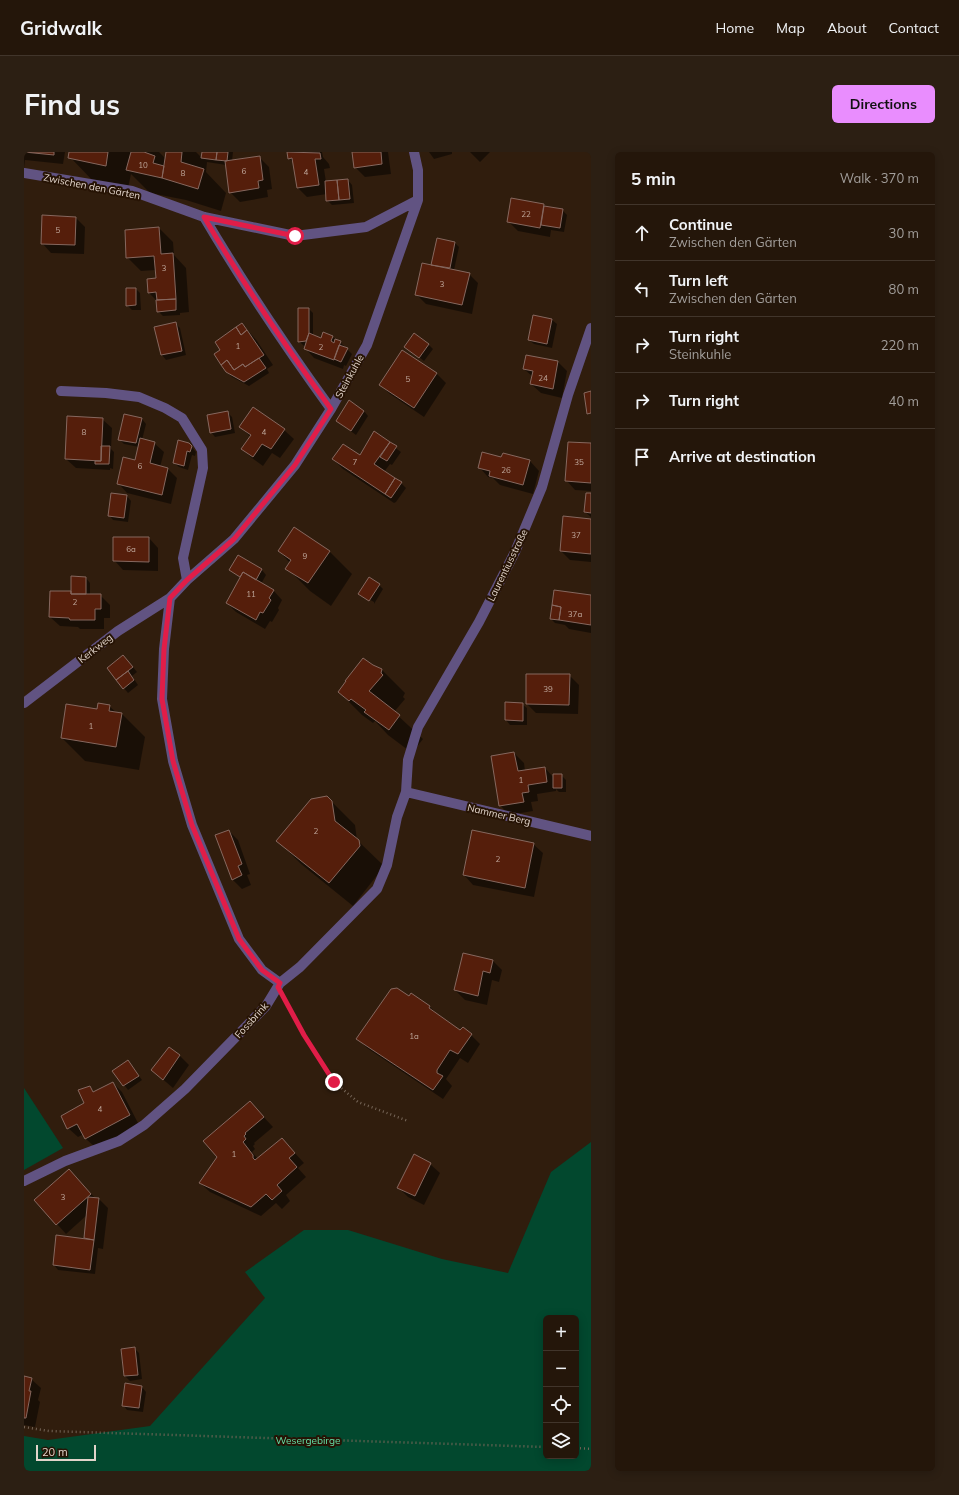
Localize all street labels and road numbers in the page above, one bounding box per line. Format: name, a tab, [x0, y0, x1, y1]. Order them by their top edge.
street label: Zwischen den Gärten	[42, 171, 142, 202]
street label: Steinkuhle	[332, 352, 367, 400]
street label: Laurentiusstraße	[484, 527, 530, 603]
street label: Kerkweg	[75, 631, 115, 666]
street label: Nammer Berg	[466, 801, 532, 828]
street label: Fossbrink	[232, 999, 272, 1041]

